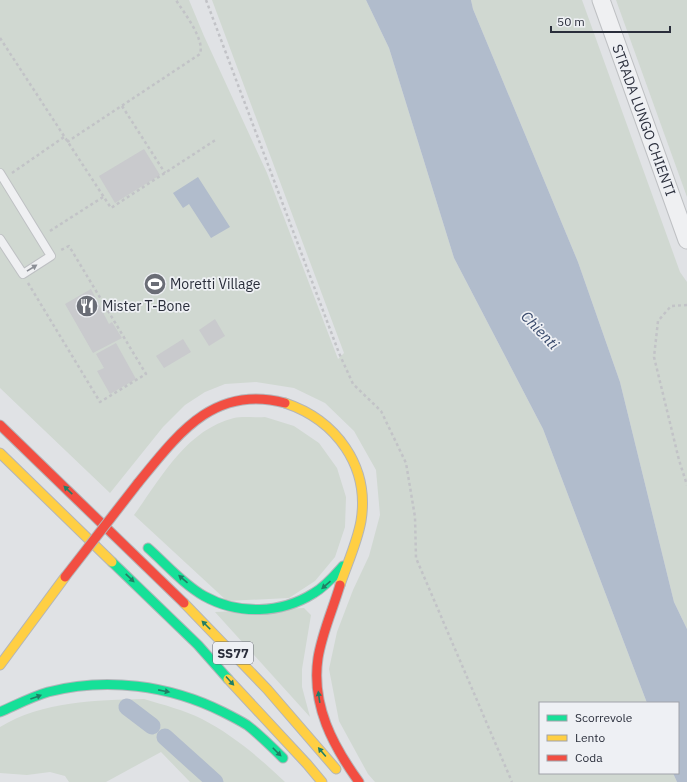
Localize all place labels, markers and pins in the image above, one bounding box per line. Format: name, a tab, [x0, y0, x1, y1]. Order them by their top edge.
sports icon: Moretti Village	[142, 271, 168, 297]
place label: Moretti Village	[170, 275, 261, 293]
restaurant icon: Mister T-Bone	[74, 293, 100, 319]
place label: Mister T-Bone	[102, 297, 190, 315]

